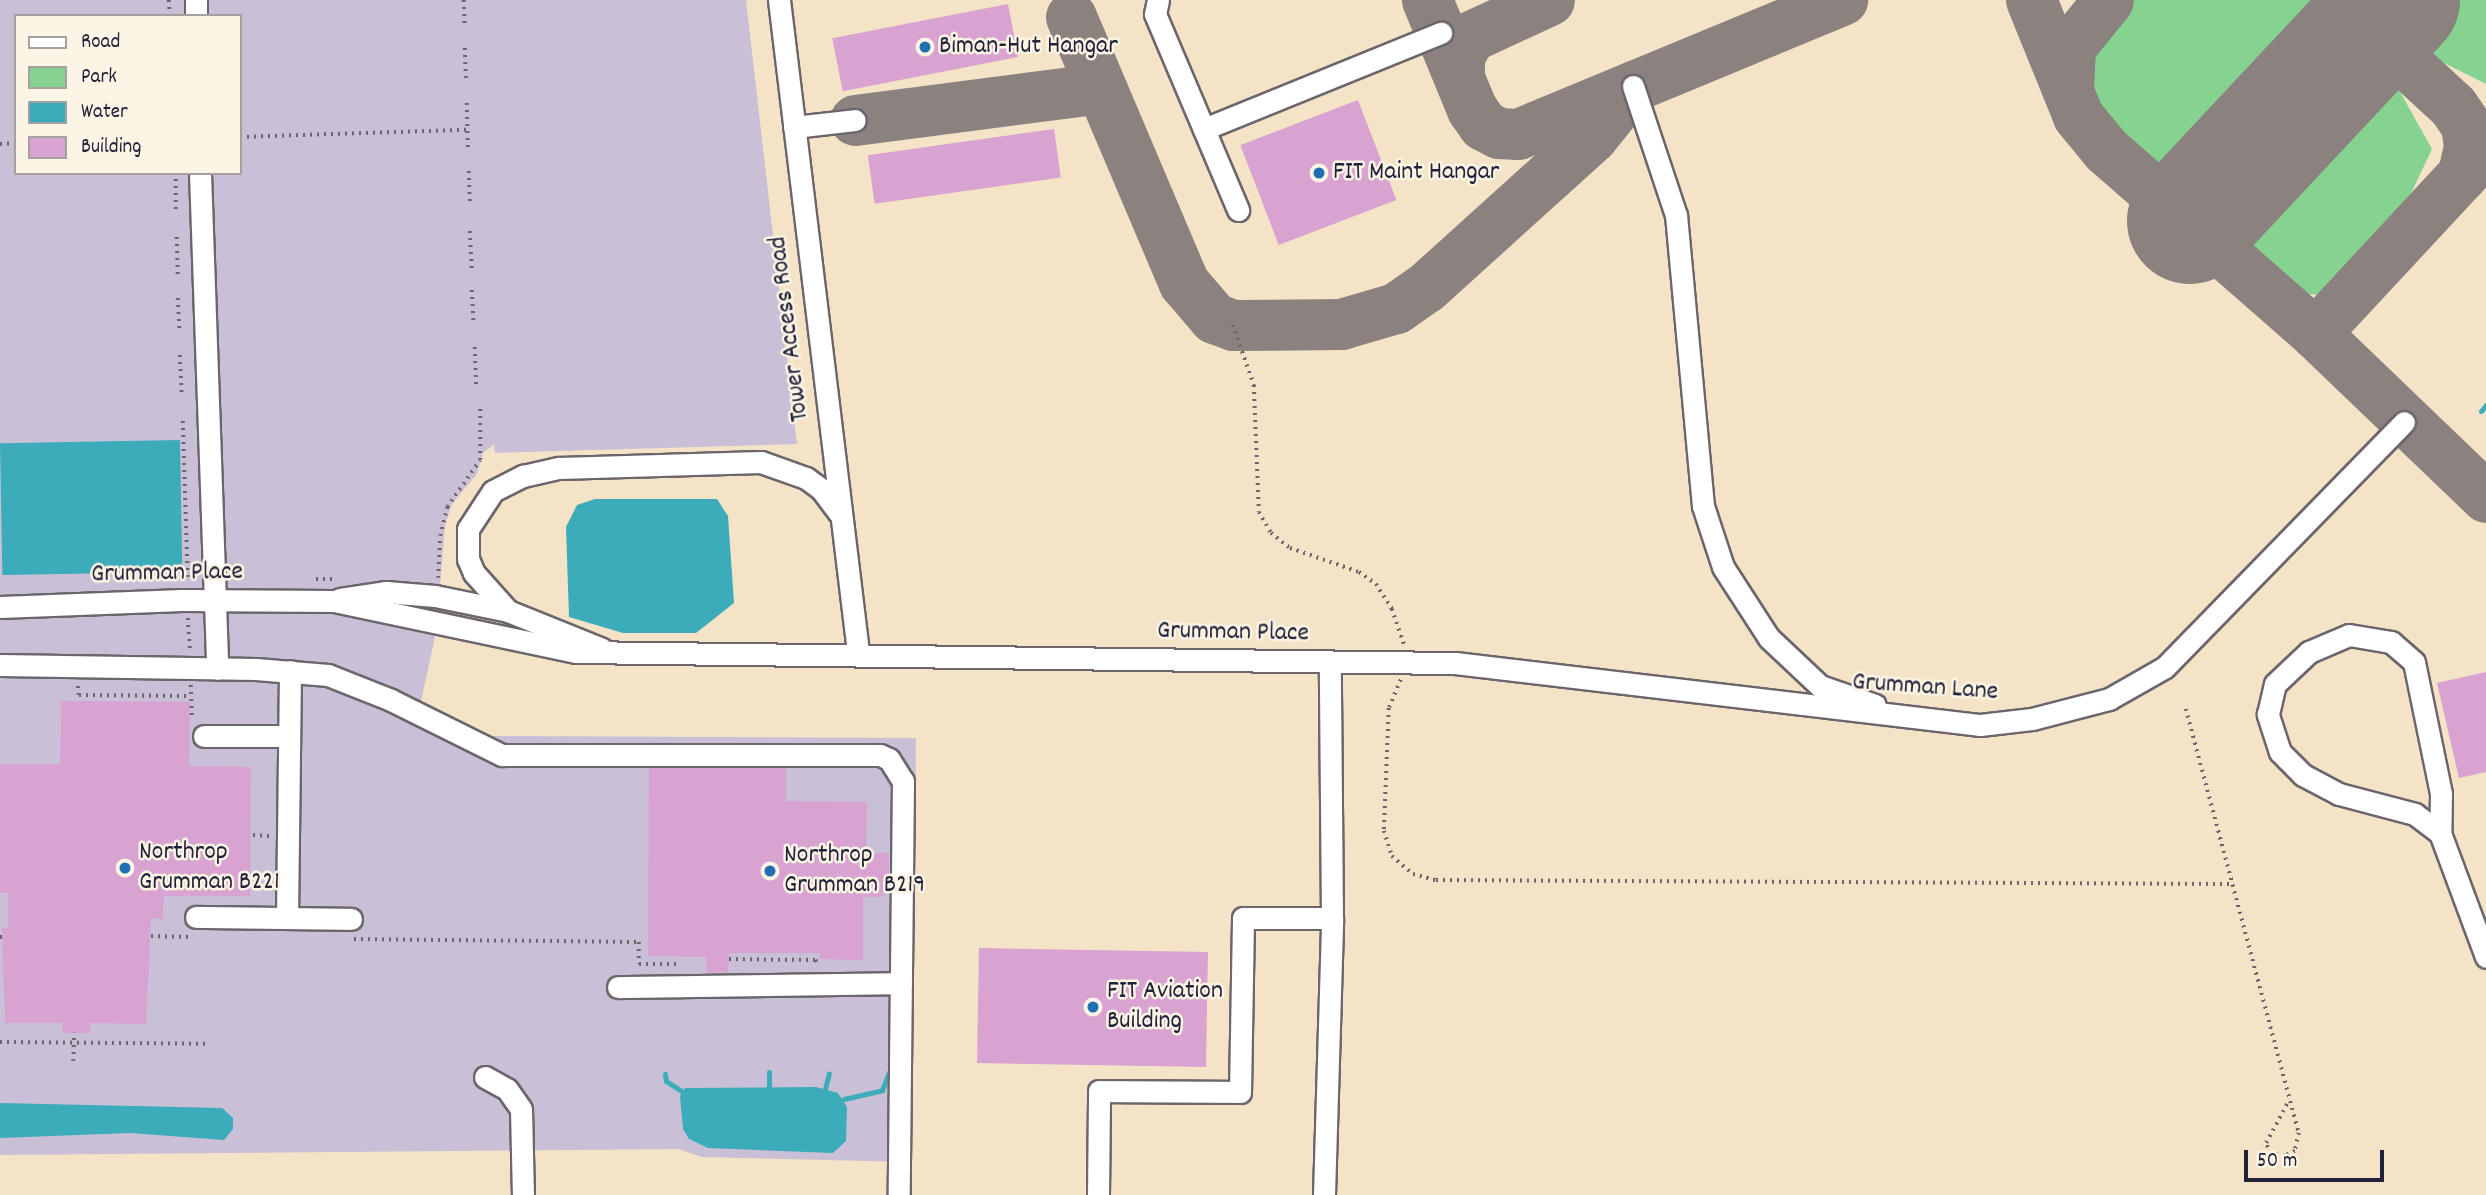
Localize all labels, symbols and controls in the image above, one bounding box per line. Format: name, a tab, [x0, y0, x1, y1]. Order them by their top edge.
legend	[14, 14, 242, 175]
text: Road	[81, 28, 120, 58]
place label: Biman-Hut Hangar	[939, 31, 1118, 63]
marker: Biman-Hut Hangar	[917, 39, 933, 55]
text: Park	[81, 63, 117, 93]
text: Water	[81, 98, 128, 128]
text: Building	[81, 133, 141, 163]
place label: FIT Maint Hangar	[1333, 157, 1500, 189]
marker: FIT Maint Hangar	[1311, 165, 1327, 181]
street label: Tower Access Road	[763, 235, 817, 423]
street label: Grumman Place	[91, 557, 243, 591]
street label: Grumman Place	[1157, 616, 1309, 650]
street label: Grumman Lane	[1851, 667, 1999, 709]
place label: Northrop Grumman B221	[139, 837, 280, 898]
place label: Northrop Grumman B219	[784, 840, 925, 902]
marker: Northrop Grumman B221	[117, 860, 133, 876]
marker: Northrop Grumman B219	[762, 863, 778, 879]
place label: FIT Aviation Building	[1107, 976, 1223, 1038]
marker: FIT Aviation Building	[1085, 999, 1101, 1015]
scale bar	[2248, 1136, 2388, 1180]
text: 50 m	[2257, 1147, 2297, 1177]

